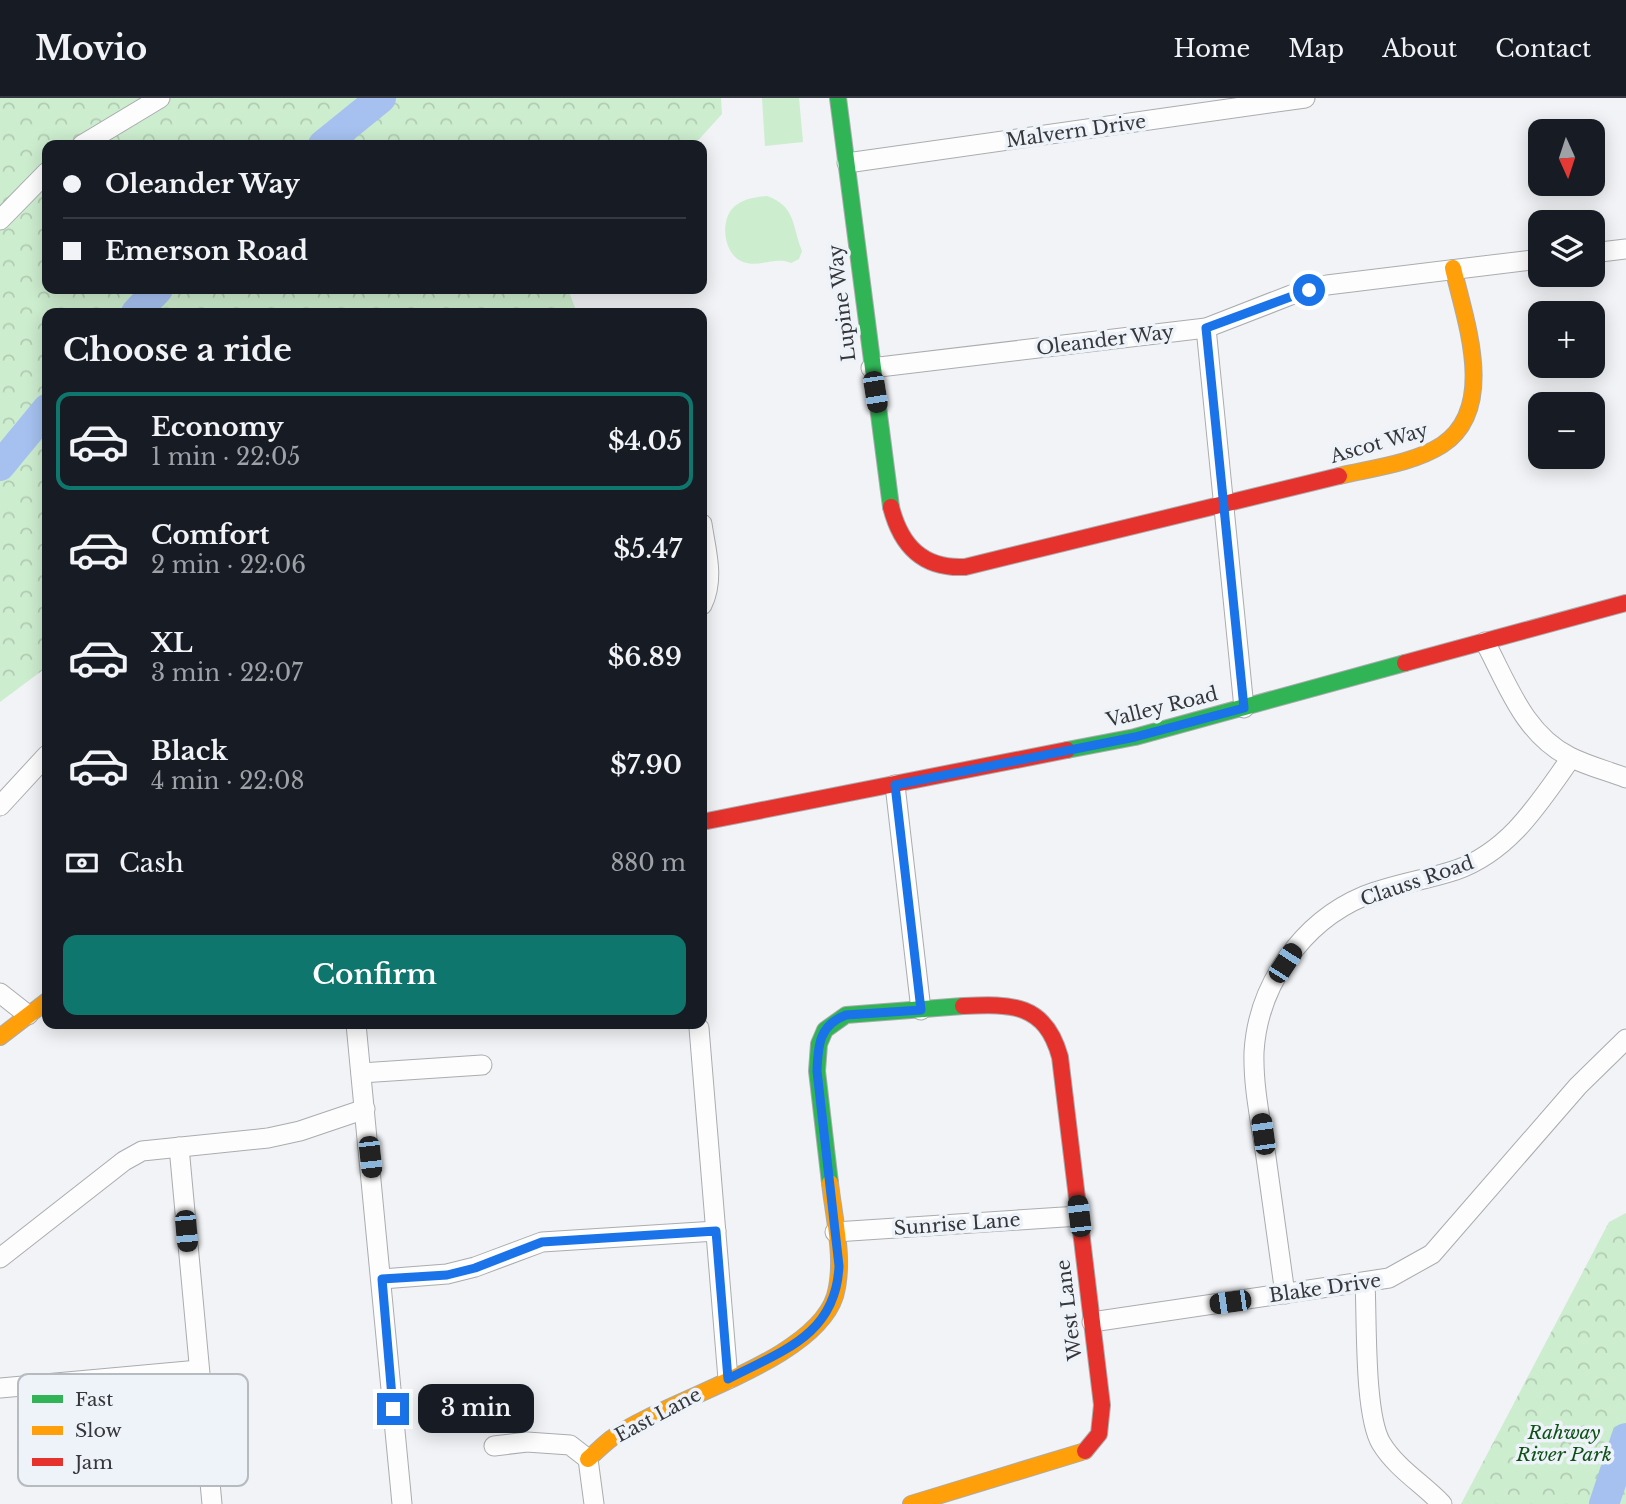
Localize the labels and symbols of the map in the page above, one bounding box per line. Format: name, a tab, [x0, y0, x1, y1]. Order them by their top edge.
street label: Malvern Drive	[1004, 110, 1148, 152]
north arrow	[1528, 119, 1605, 196]
street label: Lupine Way	[823, 243, 861, 363]
route start	[1293, 274, 1325, 306]
street label: Oleander Way	[1035, 320, 1175, 360]
car	[862, 370, 889, 414]
street label: Ascot Way	[1326, 418, 1431, 468]
street label: Valley Road	[1103, 682, 1220, 732]
street label: Clauss Road	[1357, 851, 1477, 911]
car	[1265, 940, 1306, 986]
car	[1250, 1112, 1277, 1156]
car	[358, 1135, 383, 1179]
car	[1067, 1194, 1092, 1238]
street label: Sunrise Lane	[893, 1208, 1021, 1240]
car	[174, 1209, 199, 1253]
street label: West Lane	[1051, 1258, 1087, 1363]
street label: Blake Drive	[1267, 1269, 1383, 1307]
car	[1208, 1289, 1253, 1315]
legend	[18, 1374, 248, 1486]
street label: East Lane	[611, 1383, 705, 1447]
callout: 3 min	[418, 1384, 533, 1434]
text: Fast	[75, 1388, 114, 1411]
route end	[377, 1393, 409, 1425]
text: Slow	[75, 1419, 122, 1442]
park label: Rahway River Park	[1515, 1421, 1612, 1466]
text: Jam	[72, 1451, 113, 1474]

